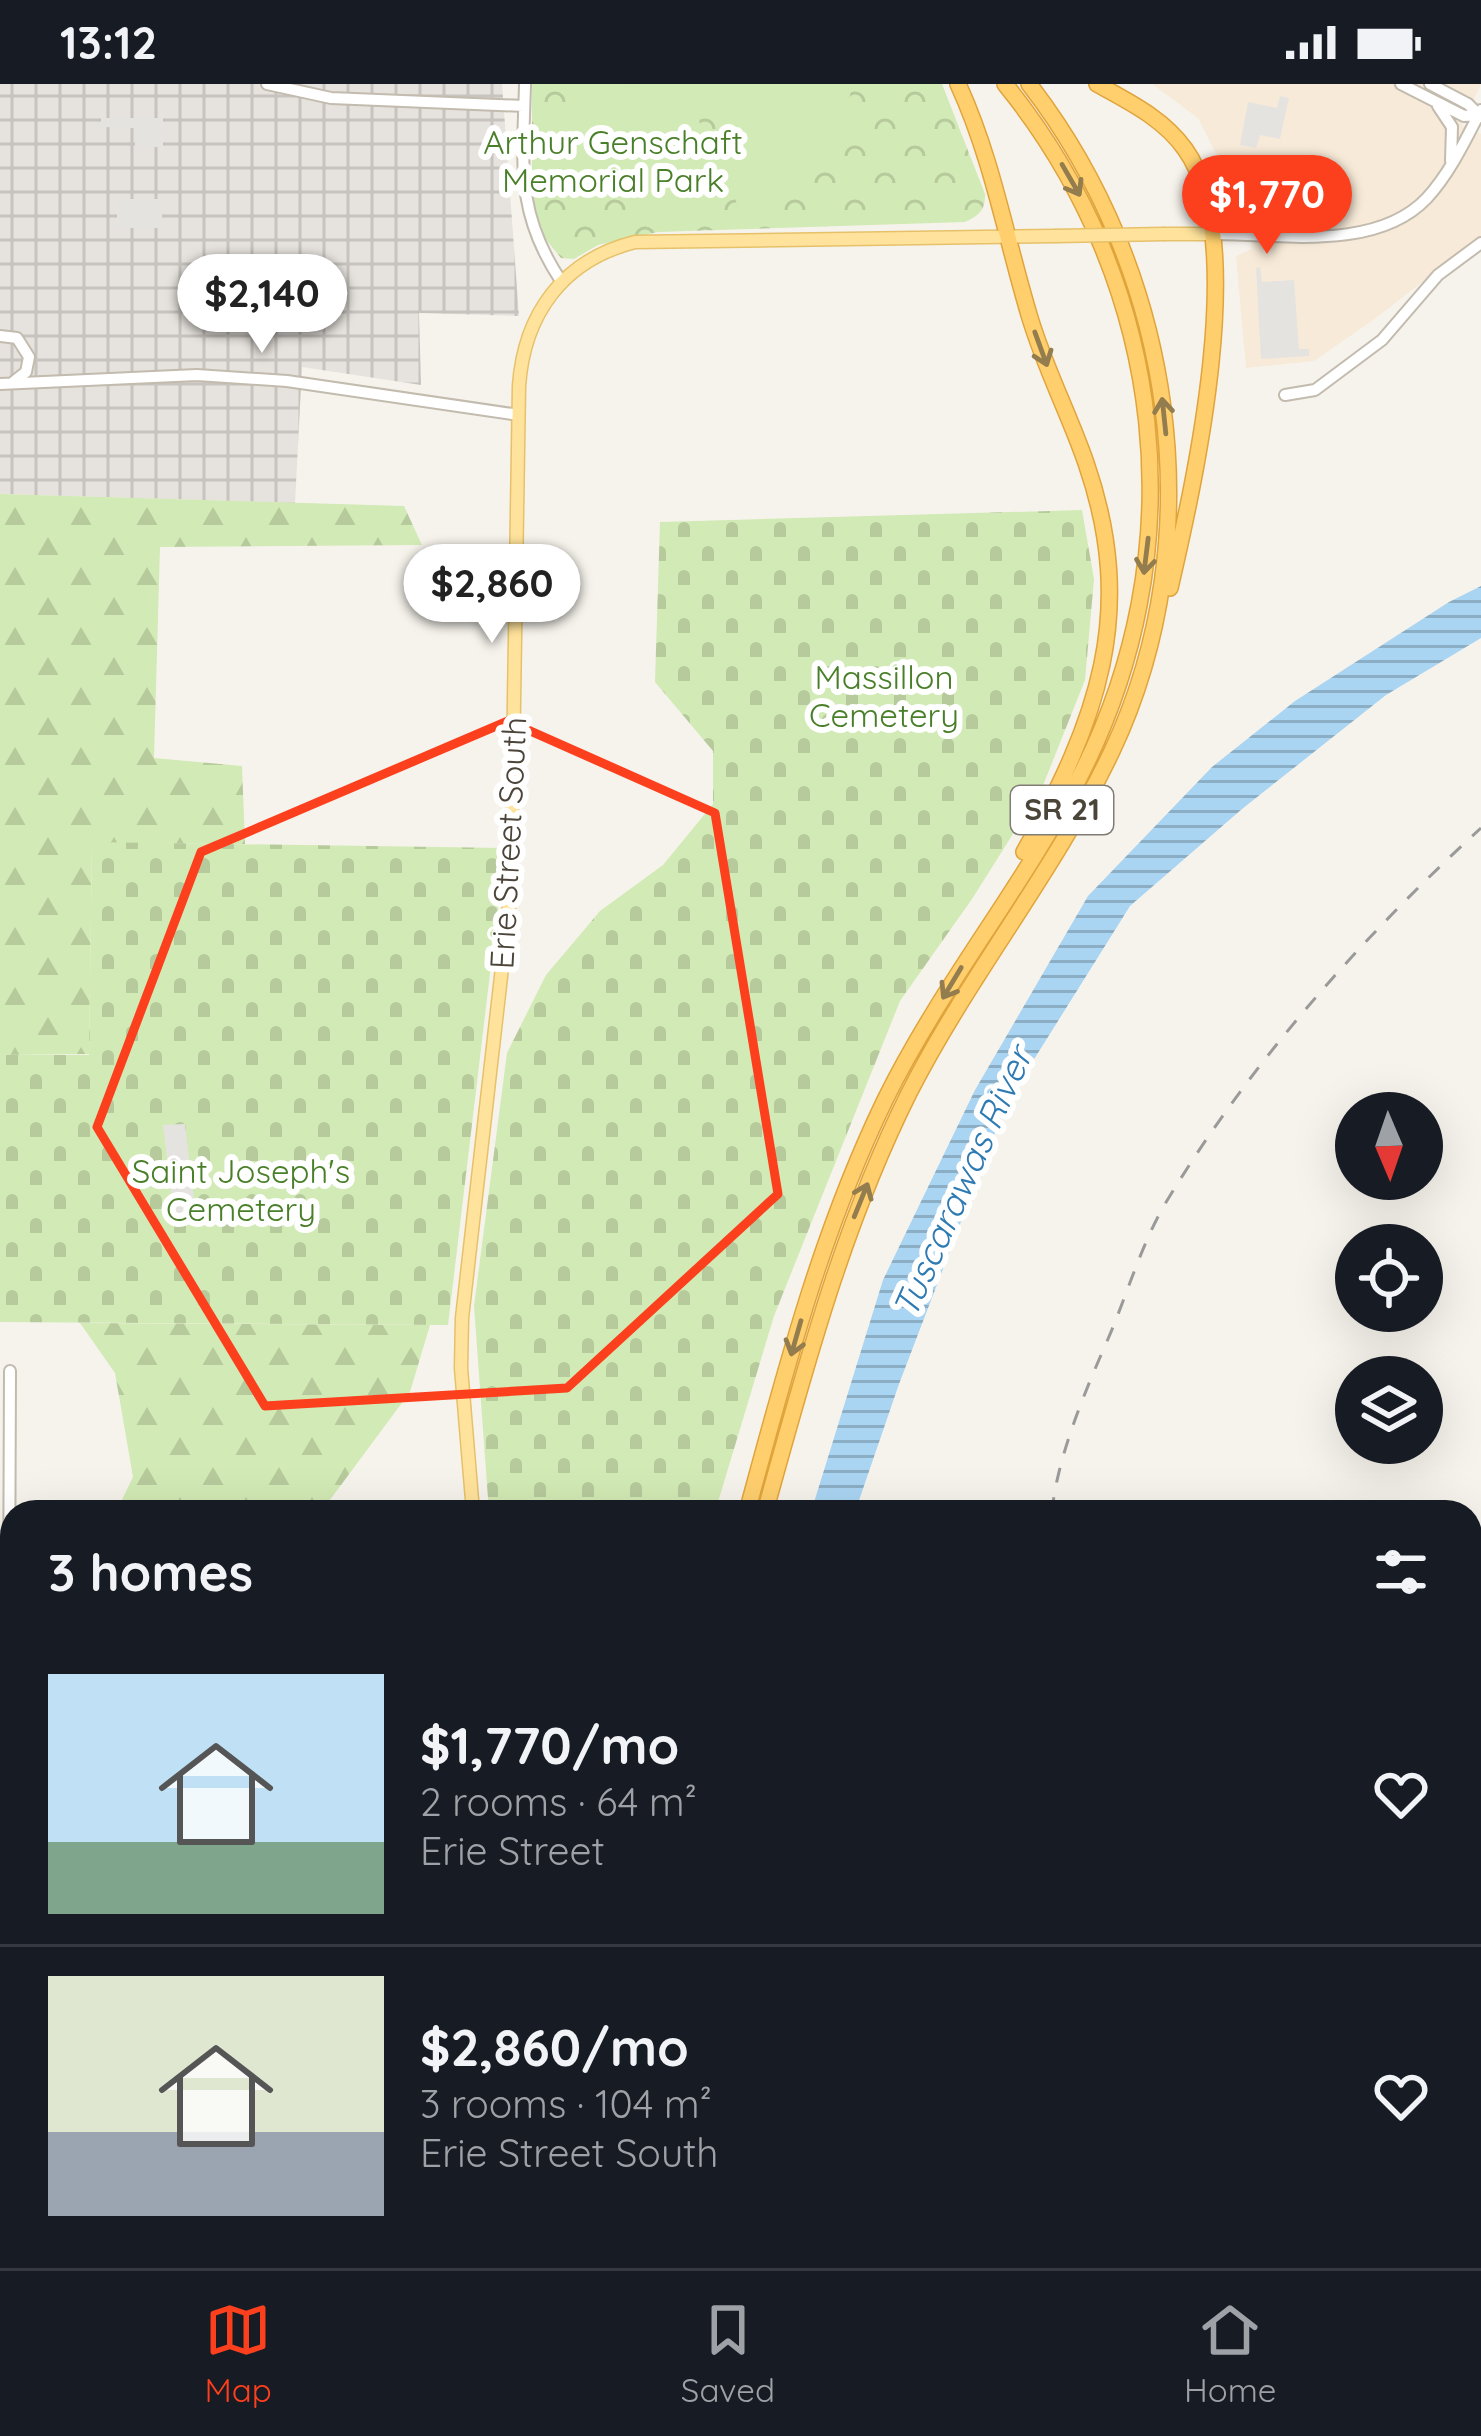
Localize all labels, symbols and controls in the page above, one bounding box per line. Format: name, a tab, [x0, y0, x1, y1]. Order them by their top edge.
text: 13:12	[60, 14, 157, 70]
park label: Arthur Genschaft Memorial Park	[483, 121, 743, 200]
pin: $1,770	[1169, 155, 1365, 257]
one-way arrow	[1060, 162, 1084, 197]
text: $1,770	[1209, 169, 1325, 218]
pin: $2,140	[164, 254, 360, 356]
text: $2,140	[204, 268, 320, 317]
one-way arrow	[1032, 329, 1053, 366]
one-way arrow	[1152, 397, 1175, 436]
one-way arrow	[1134, 536, 1156, 575]
pin: $2,860	[394, 544, 590, 646]
text: $2,860	[430, 558, 554, 607]
park label: Massillon Cemetery	[809, 656, 959, 735]
street label: Erie Street South	[480, 716, 535, 970]
road number: SR 21	[1011, 786, 1113, 834]
one-way arrow	[940, 965, 964, 999]
water label: Tuscarawas River	[882, 1036, 1043, 1324]
north arrow	[1335, 1092, 1443, 1200]
map controls	[1335, 1092, 1443, 1464]
park label: Saint Joseph's Cemetery	[132, 1150, 350, 1229]
one-way arrow	[852, 1182, 873, 1219]
button: locate	[1335, 1224, 1443, 1332]
one-way arrow	[783, 1318, 805, 1356]
button: layers	[1335, 1356, 1443, 1464]
icon: filters	[1368, 1539, 1434, 1605]
text: 3 homes	[48, 1540, 253, 1604]
text: $1,770/mo	[420, 1713, 679, 1777]
icon: home	[144, 1722, 288, 1866]
icon: heart	[1368, 1761, 1434, 1827]
text: 2 rooms · 64 m²	[420, 1777, 697, 1826]
text: Erie Street	[420, 1826, 605, 1875]
text: $2,860/mo	[420, 2015, 689, 2079]
icon: home	[144, 2024, 288, 2168]
icon: heart	[1368, 2063, 1434, 2129]
text: 3 rooms · 104 m²	[420, 2079, 712, 2128]
text: Erie Street South	[420, 2128, 718, 2177]
tab: Map	[205, 2297, 272, 2410]
tab: Saved	[681, 2297, 775, 2410]
tab: Home	[1184, 2297, 1276, 2410]

